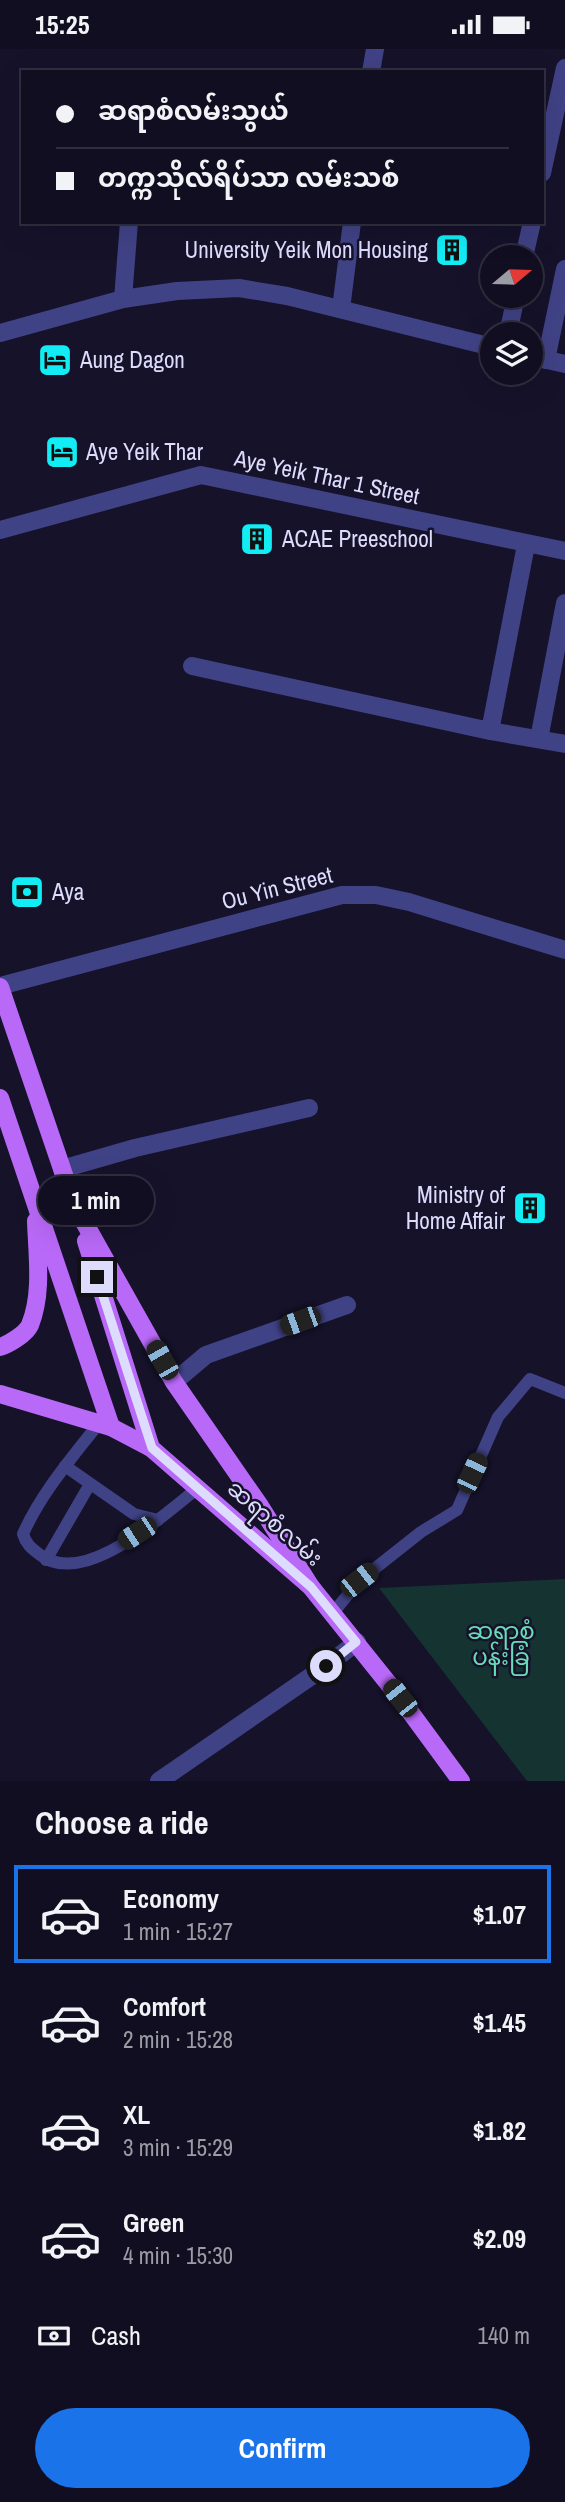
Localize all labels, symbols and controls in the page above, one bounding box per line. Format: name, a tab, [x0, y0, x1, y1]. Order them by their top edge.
text: 15:25	[35, 7, 90, 42]
text: ဆရာစံလမ်းသွယ်	[98, 93, 289, 128]
text: တက္ကသိုလ်ရိပ်သာ လမ်းသစ်	[98, 160, 399, 195]
building icon: University Yeik Mon Housing	[433, 231, 471, 269]
place label: University Yeik Mon Housing	[185, 234, 429, 265]
north arrow	[480, 245, 542, 308]
map controls	[480, 245, 543, 385]
button: layers	[480, 322, 543, 385]
hotel icon: Aung Dagon	[36, 341, 74, 379]
place label: Aung Dagon	[79, 344, 185, 375]
hotel icon: Aye Yeik Thar	[43, 433, 81, 471]
place label: Aye Yeik Thar	[85, 436, 204, 467]
street label: Aye Yeik Thar 1 Street	[231, 442, 422, 511]
building icon: ACAE Preeschool	[238, 520, 276, 558]
place label: ACAE Preeschool	[281, 523, 433, 554]
street label: Ou Yin Street	[218, 859, 336, 916]
bank icon: Aya	[8, 873, 46, 911]
place label: Aya	[51, 876, 85, 907]
callout: 1 min	[39, 1175, 155, 1225]
place label: Ministry of Home Affair	[406, 1179, 506, 1236]
text: 1 min	[71, 1185, 121, 1216]
building icon: Ministry of Home Affair	[511, 1189, 549, 1227]
route end	[81, 1261, 113, 1293]
car	[277, 1304, 324, 1338]
car	[143, 1337, 182, 1383]
car	[454, 1450, 491, 1496]
street label: ဆရာစံလမ်း	[218, 1472, 330, 1576]
car	[114, 1513, 161, 1553]
car	[336, 1559, 383, 1601]
park label: ဆရာစံ ပန်းခြံ	[467, 1615, 535, 1676]
route start	[310, 1650, 342, 1682]
car	[379, 1675, 422, 1721]
text: Choose a ride	[35, 1801, 209, 1844]
text: Economy	[123, 1881, 219, 1916]
icon: car	[39, 1883, 102, 1946]
text: $1.07	[473, 1897, 526, 1932]
text: 1 min · 15:27	[123, 1916, 233, 1947]
text: Comfort	[123, 1989, 206, 2024]
icon: car	[39, 1991, 102, 2054]
text: $1.45	[473, 2005, 526, 2040]
text: 2 min · 15:28	[123, 2024, 233, 2055]
text: XL	[123, 2097, 150, 2132]
icon: car	[39, 2099, 102, 2162]
text: $1.82	[473, 2113, 526, 2148]
text: 3 min · 15:29	[123, 2132, 233, 2163]
text: Green	[123, 2205, 185, 2240]
icon: car	[39, 2207, 102, 2270]
text: $2.09	[473, 2221, 526, 2256]
text: 4 min · 15:30	[123, 2240, 233, 2271]
icon: cash	[35, 2317, 73, 2355]
text: Cash	[91, 2318, 141, 2353]
text: 140 m	[478, 2320, 530, 2351]
button: Confirm	[35, 2408, 530, 2488]

